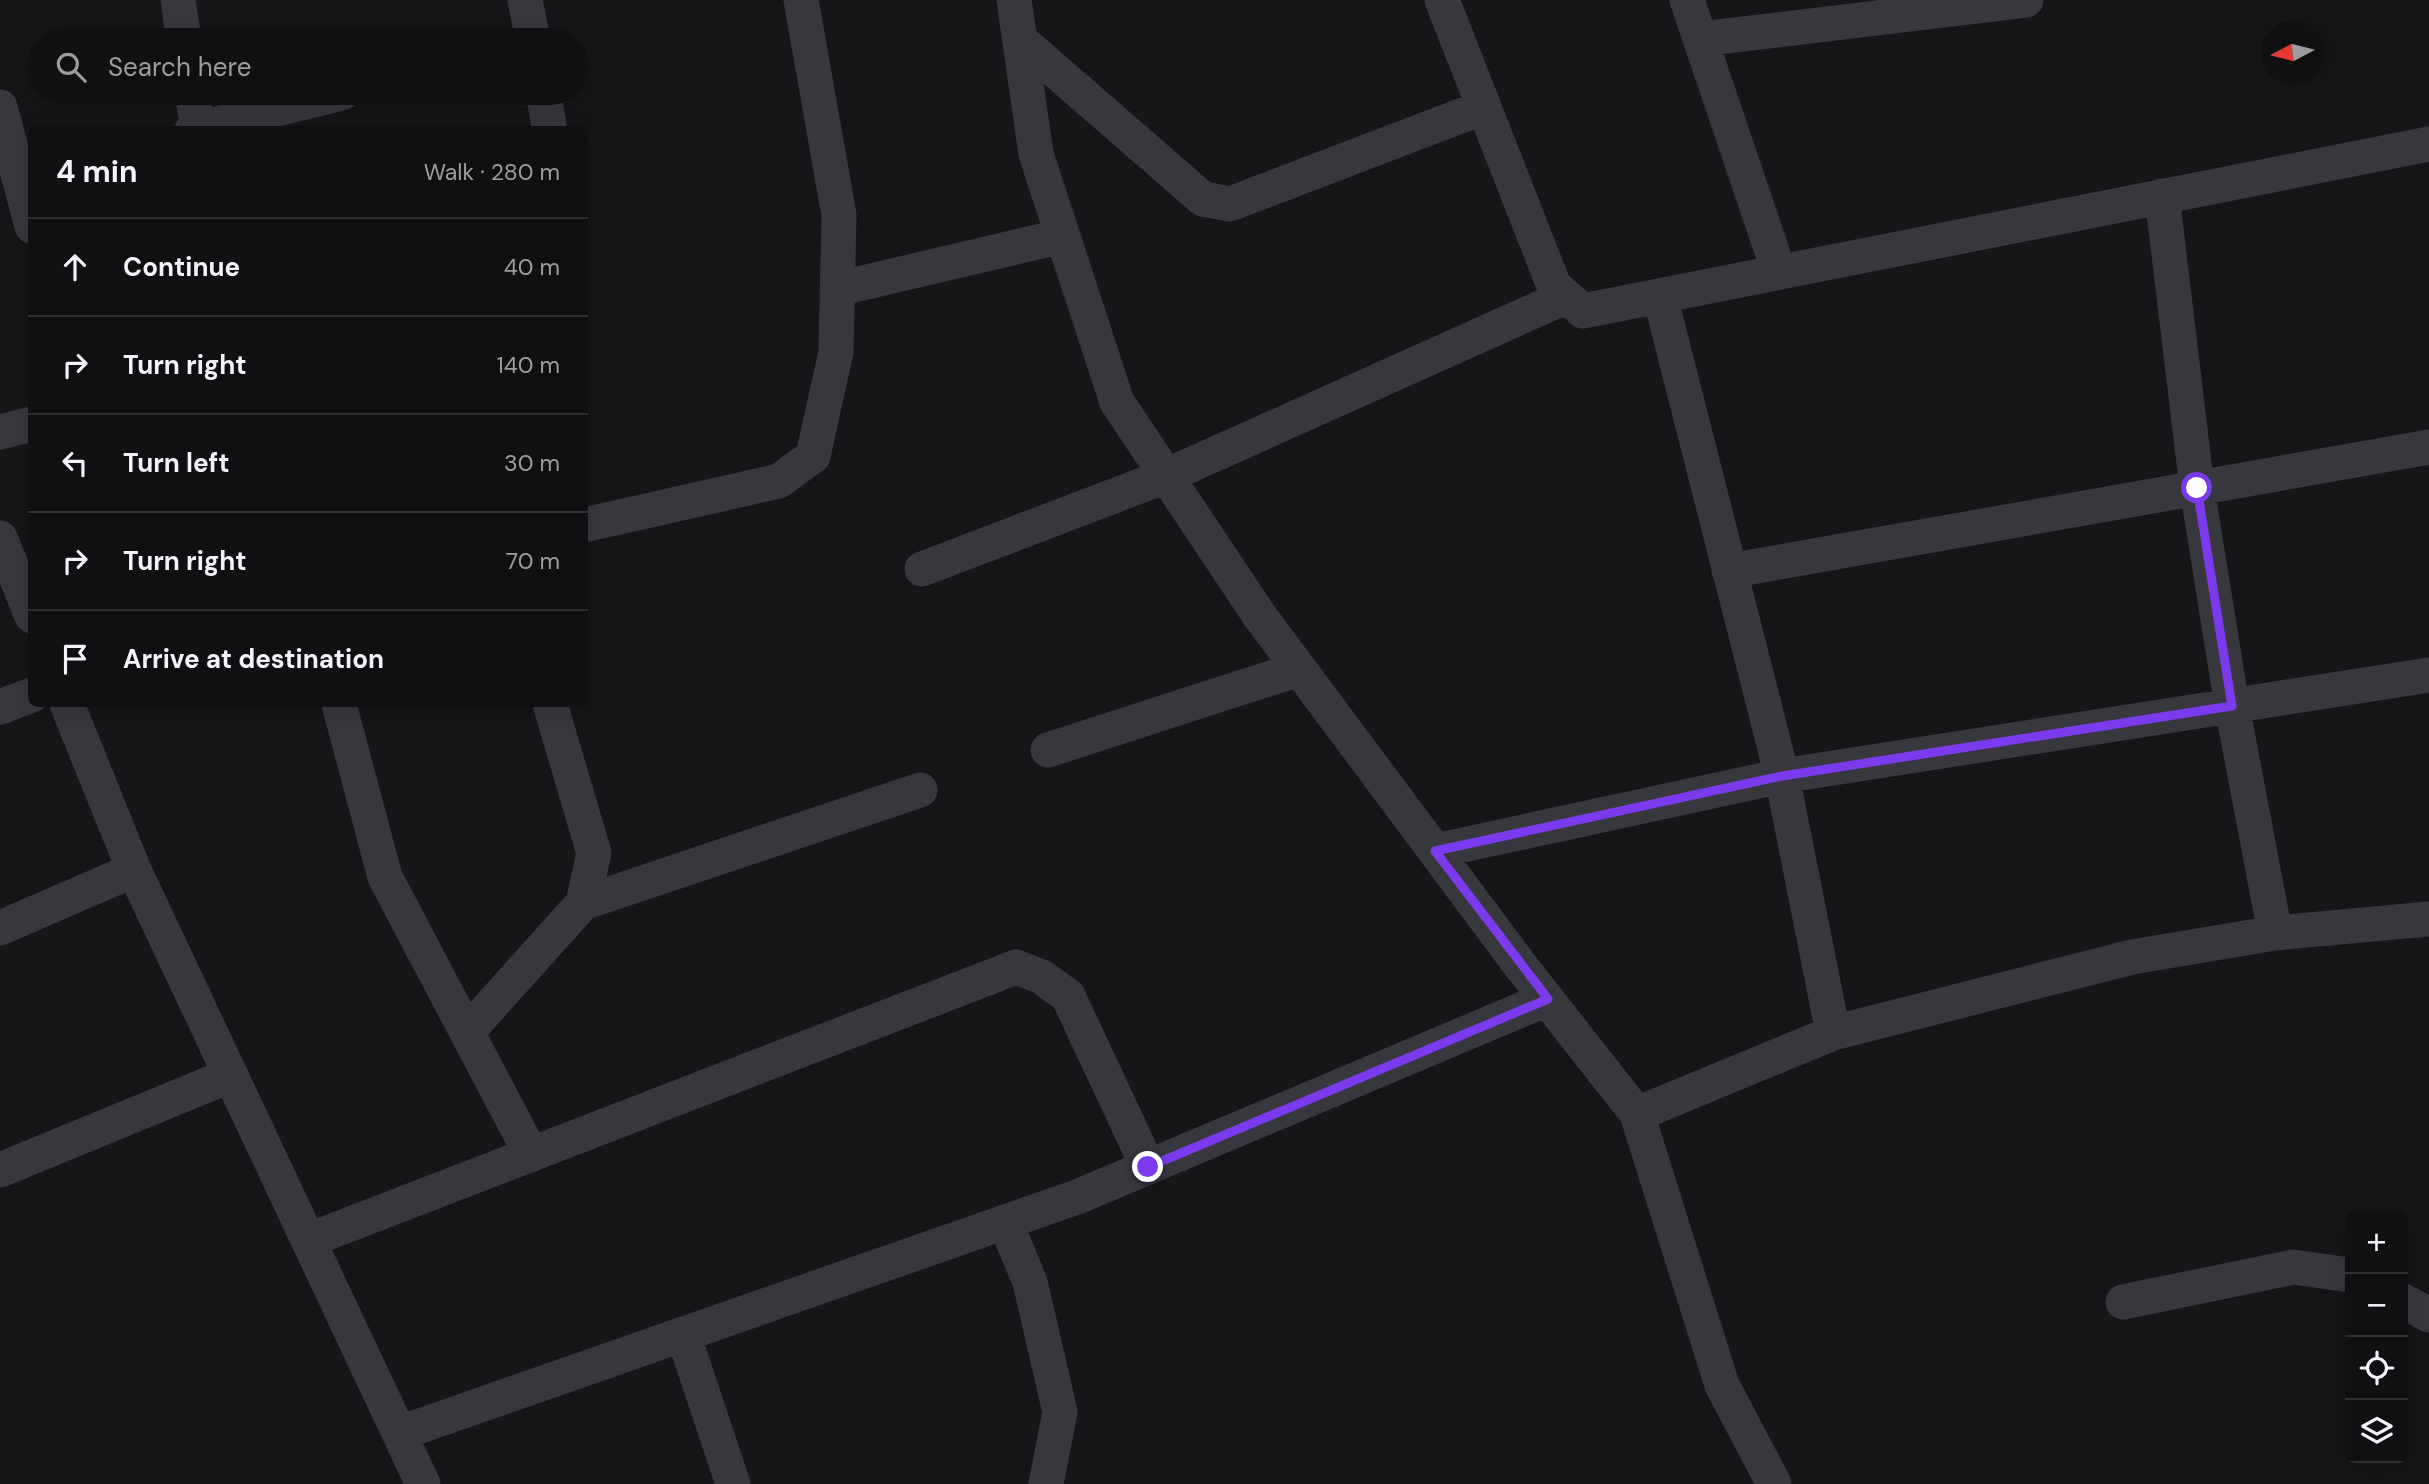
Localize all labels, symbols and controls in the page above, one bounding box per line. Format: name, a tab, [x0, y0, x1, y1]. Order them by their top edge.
north arrow	[2261, 21, 2324, 84]
search box	[28, 28, 588, 105]
icon: search	[52, 48, 90, 86]
text: Search here	[108, 50, 251, 84]
text: 4 min	[56, 152, 138, 191]
text: Walk · 280 m	[424, 157, 560, 187]
icon: ahead	[56, 248, 94, 286]
text: Continue	[123, 250, 240, 284]
text: 40 m	[504, 252, 560, 282]
icon: right	[56, 346, 94, 384]
text: Turn right	[123, 348, 247, 382]
text: 140 m	[497, 350, 560, 380]
icon: left	[56, 444, 94, 482]
text: Turn left	[123, 446, 230, 480]
text: 30 m	[504, 448, 560, 478]
route start	[2181, 472, 2212, 503]
icon: right	[56, 542, 94, 580]
text: Turn right	[123, 544, 247, 578]
text: 70 m	[506, 546, 560, 576]
icon: arrive	[56, 640, 94, 678]
text: Arrive at destination	[123, 642, 384, 676]
route end	[1132, 1151, 1163, 1182]
map controls	[2345, 1211, 2408, 1463]
button: +	[2345, 1211, 2408, 1274]
button: −	[2345, 1274, 2408, 1337]
button: locate	[2345, 1337, 2408, 1400]
button: layers	[2345, 1400, 2408, 1463]

